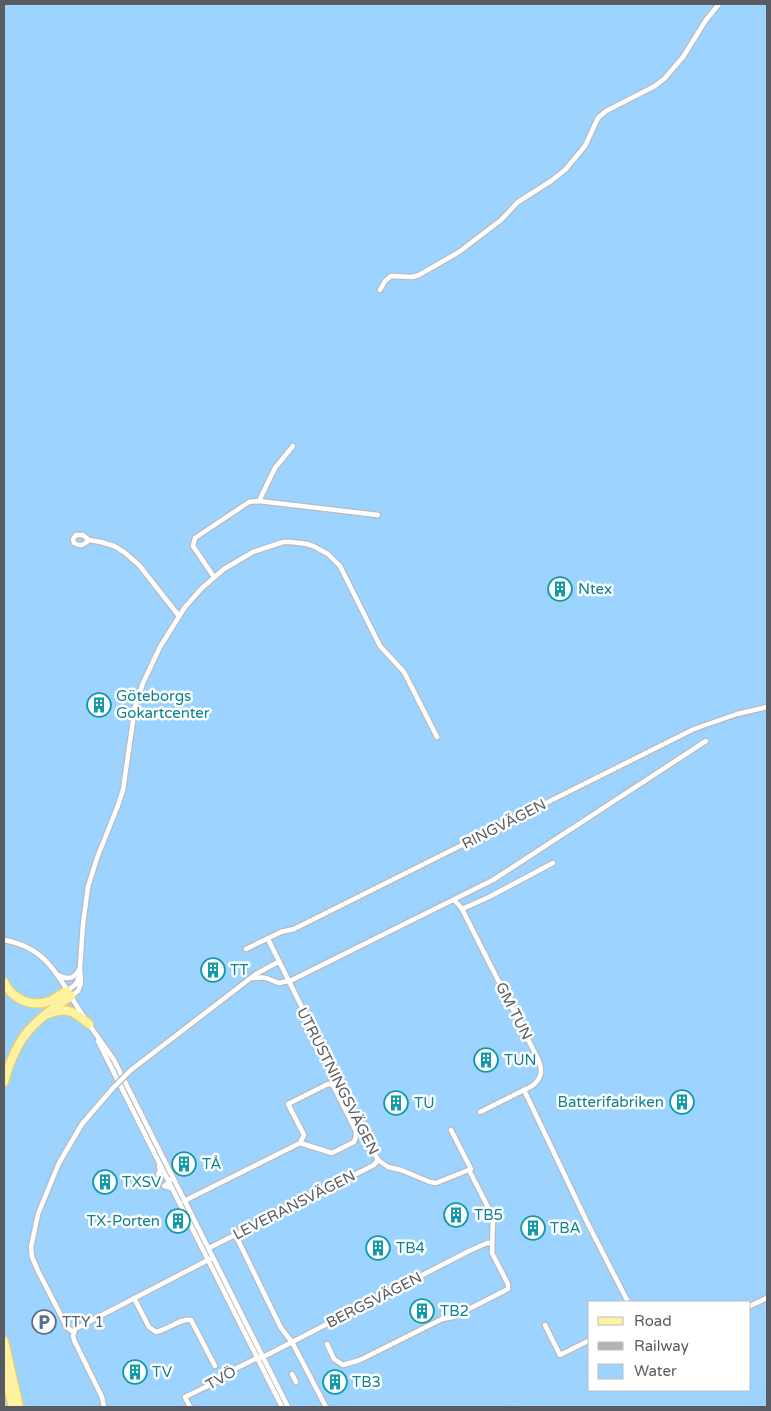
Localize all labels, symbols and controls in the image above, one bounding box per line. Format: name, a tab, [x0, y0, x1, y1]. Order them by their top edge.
building icon: Ntex	[547, 576, 573, 602]
place label: Ntex	[578, 580, 612, 598]
place label: Göteborgs Gokartcenter	[116, 687, 210, 722]
building icon: Göteborgs Gokartcenter	[86, 692, 112, 718]
street label: RINGVÄGEN	[459, 795, 549, 853]
building icon: TT	[200, 957, 226, 983]
place label: TT	[230, 961, 248, 979]
street label: GM TUN	[492, 979, 536, 1043]
street label: UTRUSTNINGSVÄGEN	[293, 1004, 383, 1158]
building icon: TUN	[473, 1047, 499, 1073]
place label: TUN	[504, 1051, 537, 1069]
building icon: Batterifabriken	[669, 1089, 695, 1115]
building icon: TU	[383, 1090, 409, 1116]
place label: Batterifabriken	[557, 1093, 664, 1111]
place label: TU	[414, 1094, 435, 1112]
building icon: TÅ	[171, 1151, 197, 1177]
place label: TÅ	[202, 1155, 221, 1173]
street label: LEVERANSVÄGEN	[230, 1166, 358, 1244]
building icon: TXSV	[92, 1169, 118, 1195]
place label: TXSV	[122, 1173, 162, 1191]
building icon: TB5	[443, 1202, 469, 1228]
place label: TB5	[474, 1206, 503, 1224]
building icon: TX-Porten	[165, 1208, 191, 1234]
place label: TX-Porten	[87, 1212, 160, 1230]
building icon: TBA	[520, 1215, 546, 1241]
place label: TBA	[550, 1219, 581, 1237]
building icon: TB4	[365, 1235, 391, 1261]
place label: TB4	[396, 1239, 425, 1257]
street label: BERGSVÄGEN	[323, 1268, 425, 1332]
building icon: TB2	[409, 1298, 435, 1324]
legend	[588, 1301, 751, 1391]
place label: TB2	[440, 1302, 469, 1320]
parking icon: TTY 1	[31, 1309, 57, 1335]
text: Road	[634, 1312, 672, 1330]
place label: TTY 1	[62, 1313, 104, 1331]
text: Railway	[634, 1337, 689, 1355]
building icon: TV	[122, 1359, 148, 1385]
street label: TVÖ	[203, 1362, 239, 1394]
text: Water	[634, 1362, 677, 1380]
place label: TV	[152, 1363, 173, 1381]
building icon: TB3	[322, 1369, 348, 1395]
place label: TB3	[352, 1373, 381, 1391]

